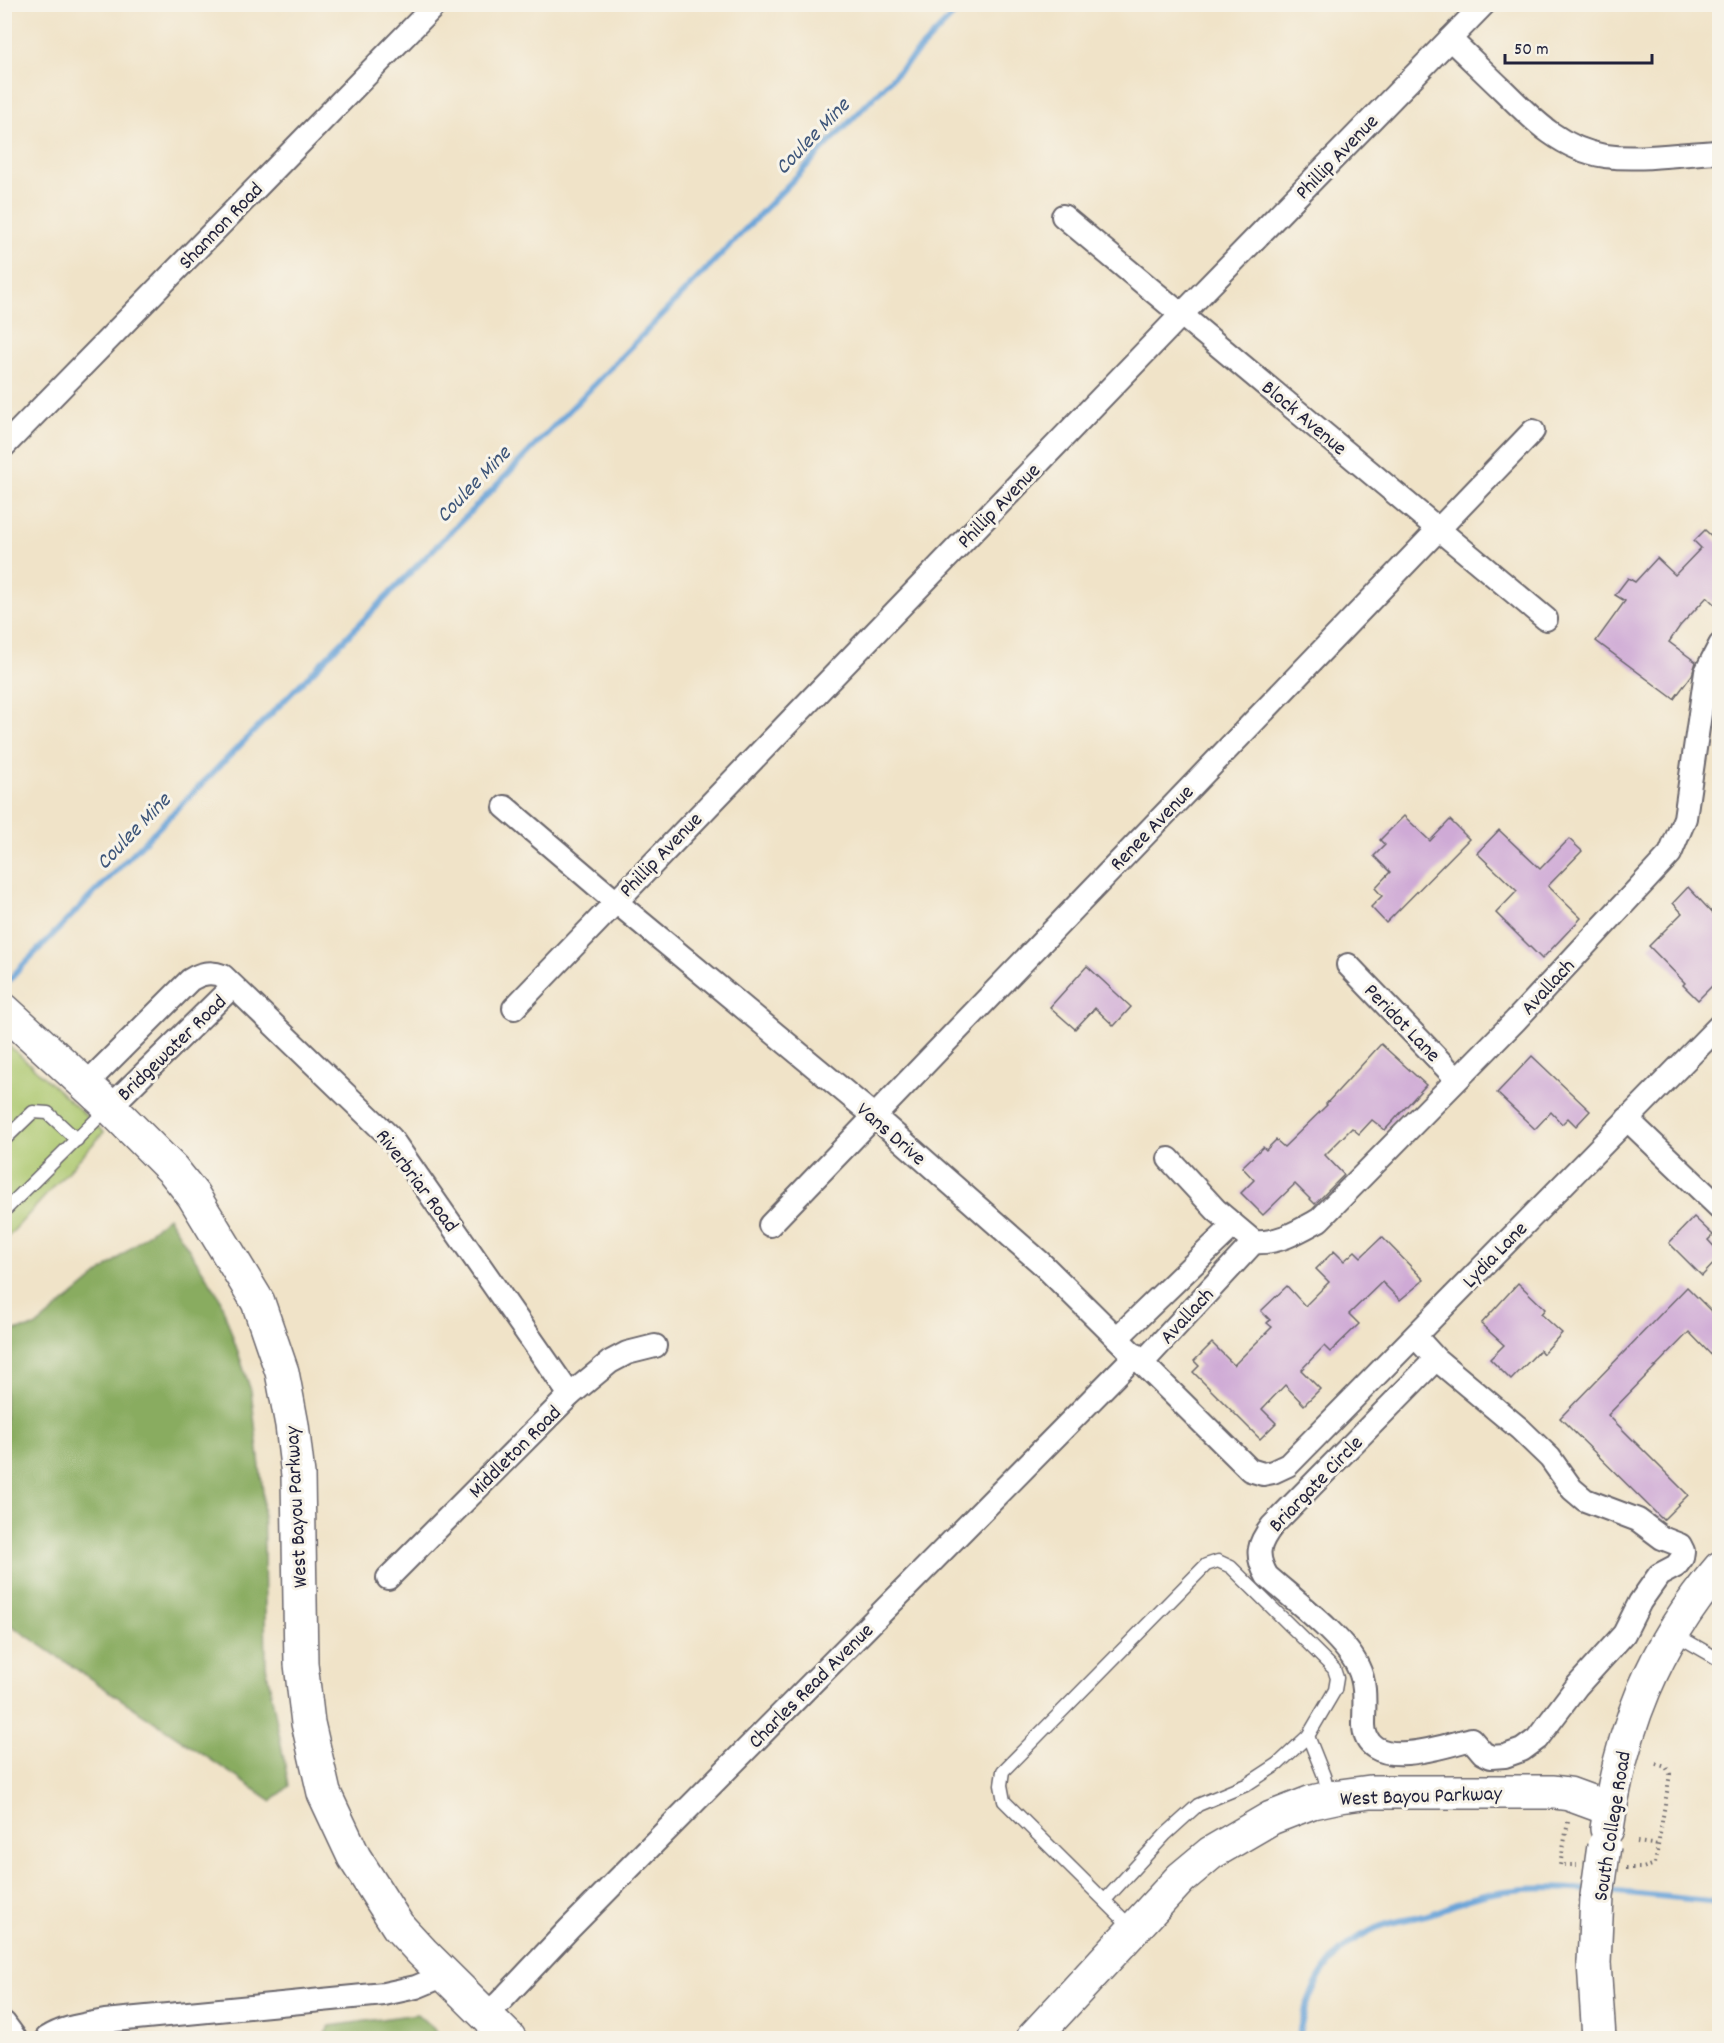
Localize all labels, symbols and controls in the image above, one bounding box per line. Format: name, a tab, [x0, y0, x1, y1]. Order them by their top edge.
scale bar	[1505, 27, 1652, 65]
text: 50 m	[1514, 38, 1549, 63]
water label: Coulee Mine	[769, 91, 859, 183]
street label: Phillip Avenue	[1290, 109, 1387, 208]
street label: Shannon Road	[173, 177, 272, 278]
street label: Block Avenue	[1254, 375, 1352, 464]
water label: Coulee Mine	[430, 439, 520, 531]
street label: Phillip Avenue	[952, 458, 1049, 557]
street label: Renee Avenue	[1104, 779, 1202, 879]
water label: Coulee Mine	[90, 786, 180, 878]
street label: Phillip Avenue	[614, 807, 711, 906]
street label: Avallach	[1515, 953, 1583, 1023]
street label: Peridot Lane	[1355, 978, 1446, 1070]
street label: Bridgewater Road	[112, 989, 235, 1109]
street label: Vans Drive	[849, 1096, 931, 1174]
street label: Riverbriar Road	[367, 1124, 464, 1240]
street label: Lydia Lane	[1457, 1216, 1536, 1296]
street label: Avallach	[1154, 1282, 1222, 1352]
street label: Middleton Road	[463, 1400, 569, 1506]
street label: West Bayou Parkway	[279, 1425, 317, 1588]
street label: Briargate Circle	[1263, 1430, 1371, 1540]
street label: Charles Read Avenue	[742, 1617, 882, 1757]
street label: South College Road	[1587, 1749, 1641, 1904]
street label: West Bayou Parkway	[1340, 1780, 1503, 1816]

